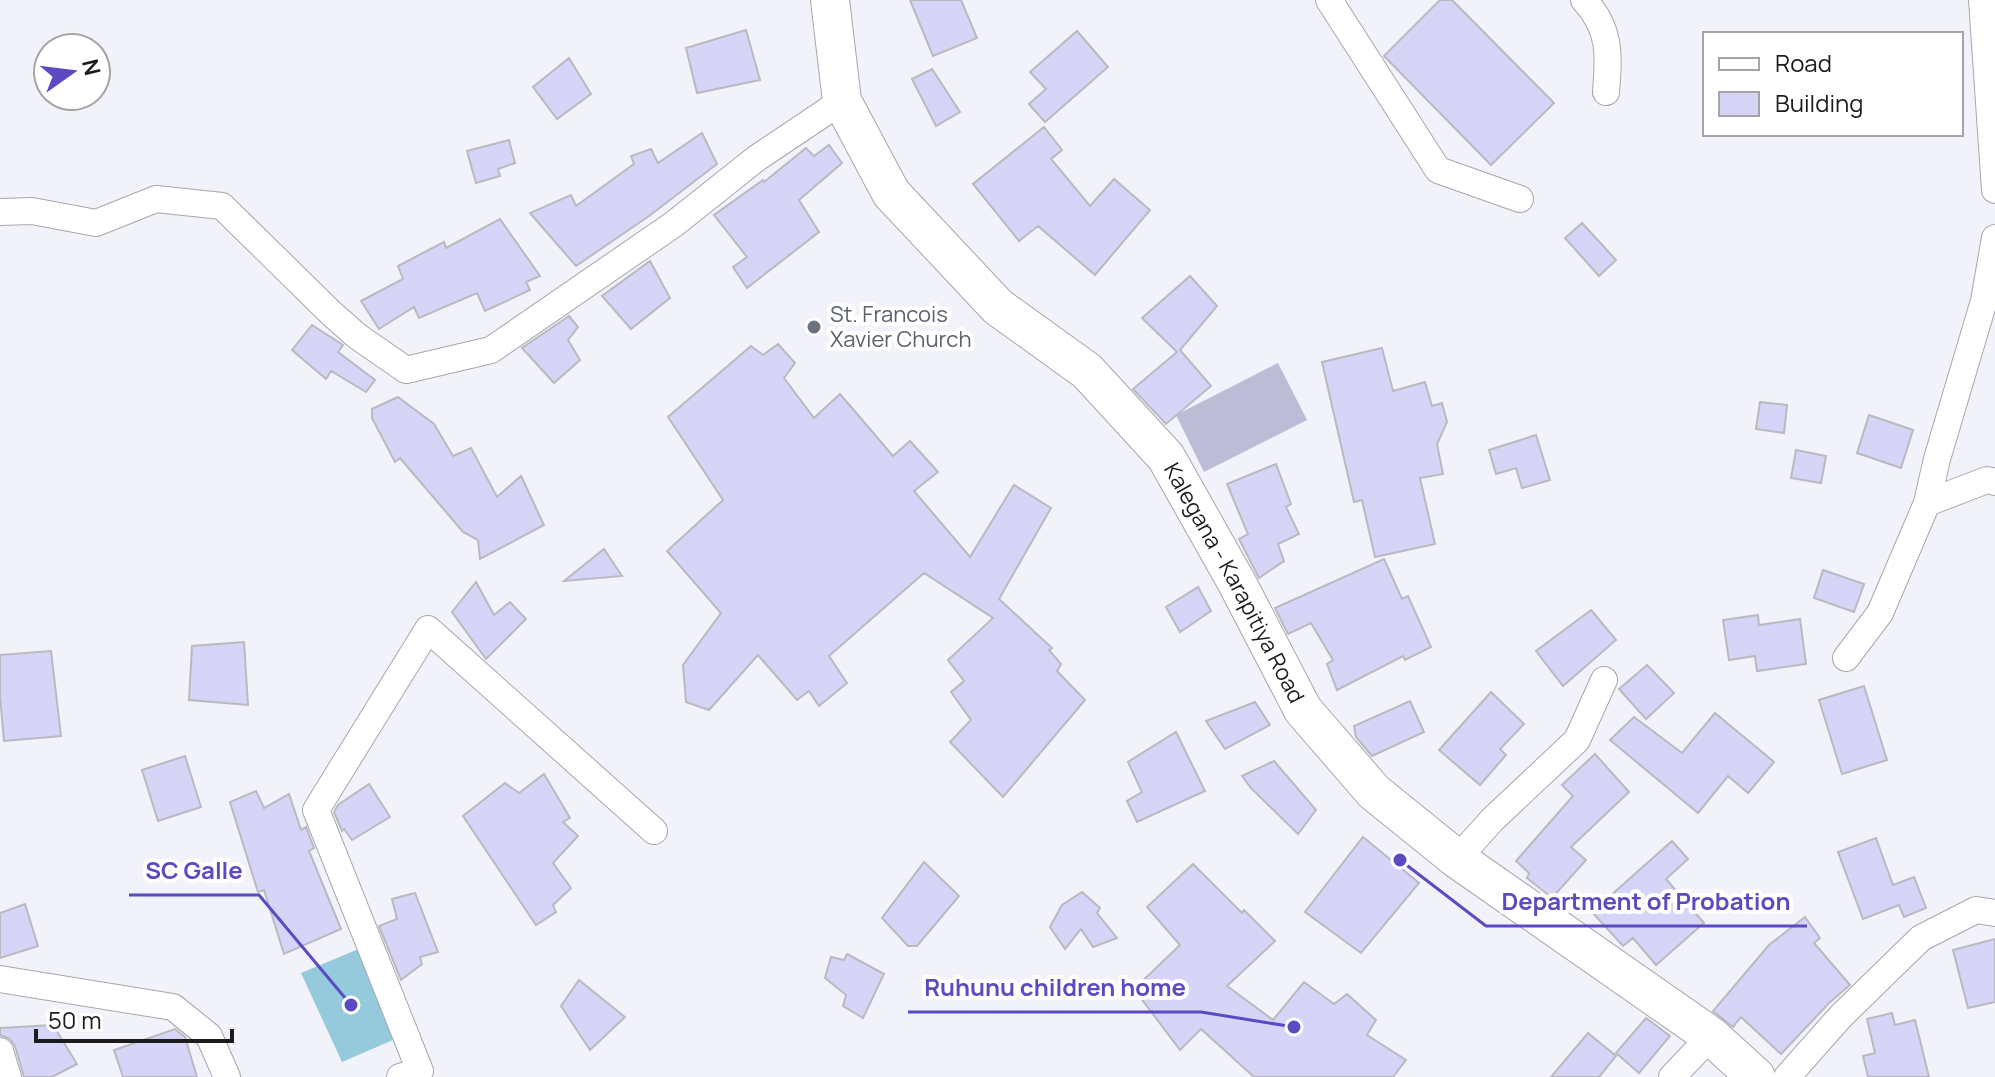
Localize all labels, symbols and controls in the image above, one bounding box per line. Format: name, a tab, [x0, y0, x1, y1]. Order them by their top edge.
north arrow	[32, 32, 112, 112]
legend	[1703, 32, 1963, 136]
text: Road	[1775, 46, 1832, 79]
text: N	[75, 56, 108, 78]
text: Building	[1775, 86, 1863, 119]
place label: St. Francois Xavier Church	[830, 299, 971, 354]
marker: St. Francois Xavier Church	[805, 318, 823, 336]
street label: Kalegana - Karapitiya Road	[1157, 457, 1312, 708]
callout: SC Galle	[129, 847, 259, 895]
text: SC Galle	[145, 853, 243, 886]
callout: Department of Probation	[1486, 878, 1807, 926]
text: Department of Probation	[1502, 884, 1790, 917]
callout: Ruhunu children home	[908, 964, 1201, 1012]
text: Ruhunu children home	[924, 970, 1186, 1003]
scale bar	[36, 993, 232, 1043]
text: 50 m	[48, 1003, 102, 1036]

